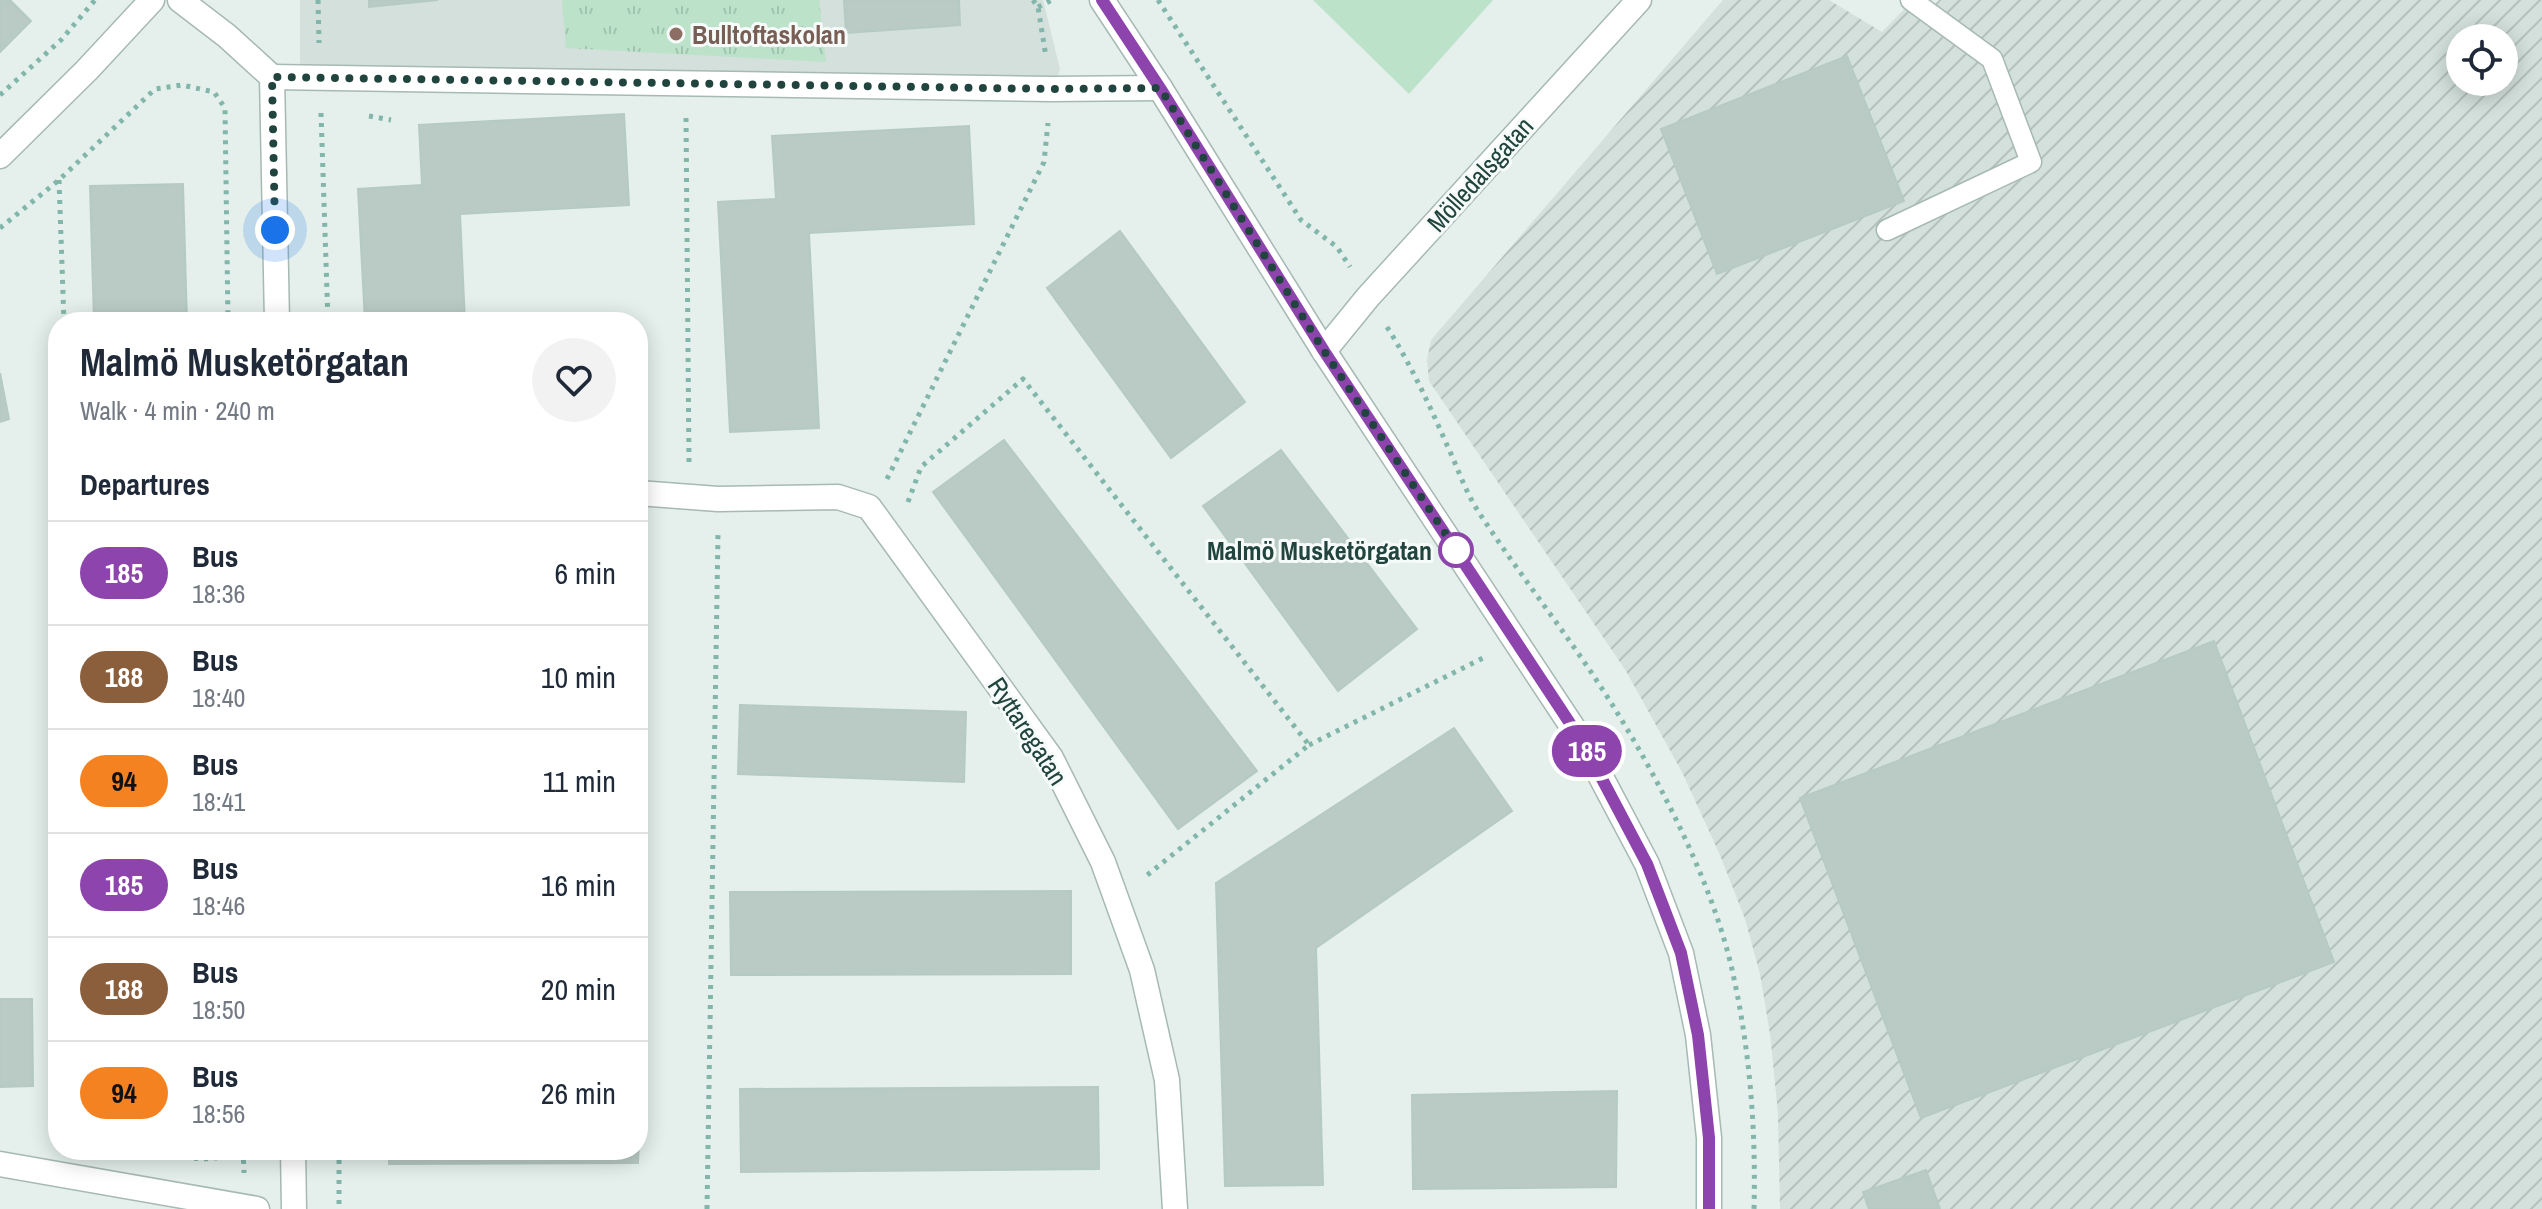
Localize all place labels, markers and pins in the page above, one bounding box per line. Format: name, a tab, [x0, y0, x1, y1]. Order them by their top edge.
place label: Bulltoftaskolan	[692, 17, 846, 52]
marker: Bulltoftaskolan	[667, 25, 685, 43]
place label: Malmö Musketörgatan	[1207, 533, 1432, 568]
marker: Malmö Musketörgatan	[1439, 533, 1473, 567]

